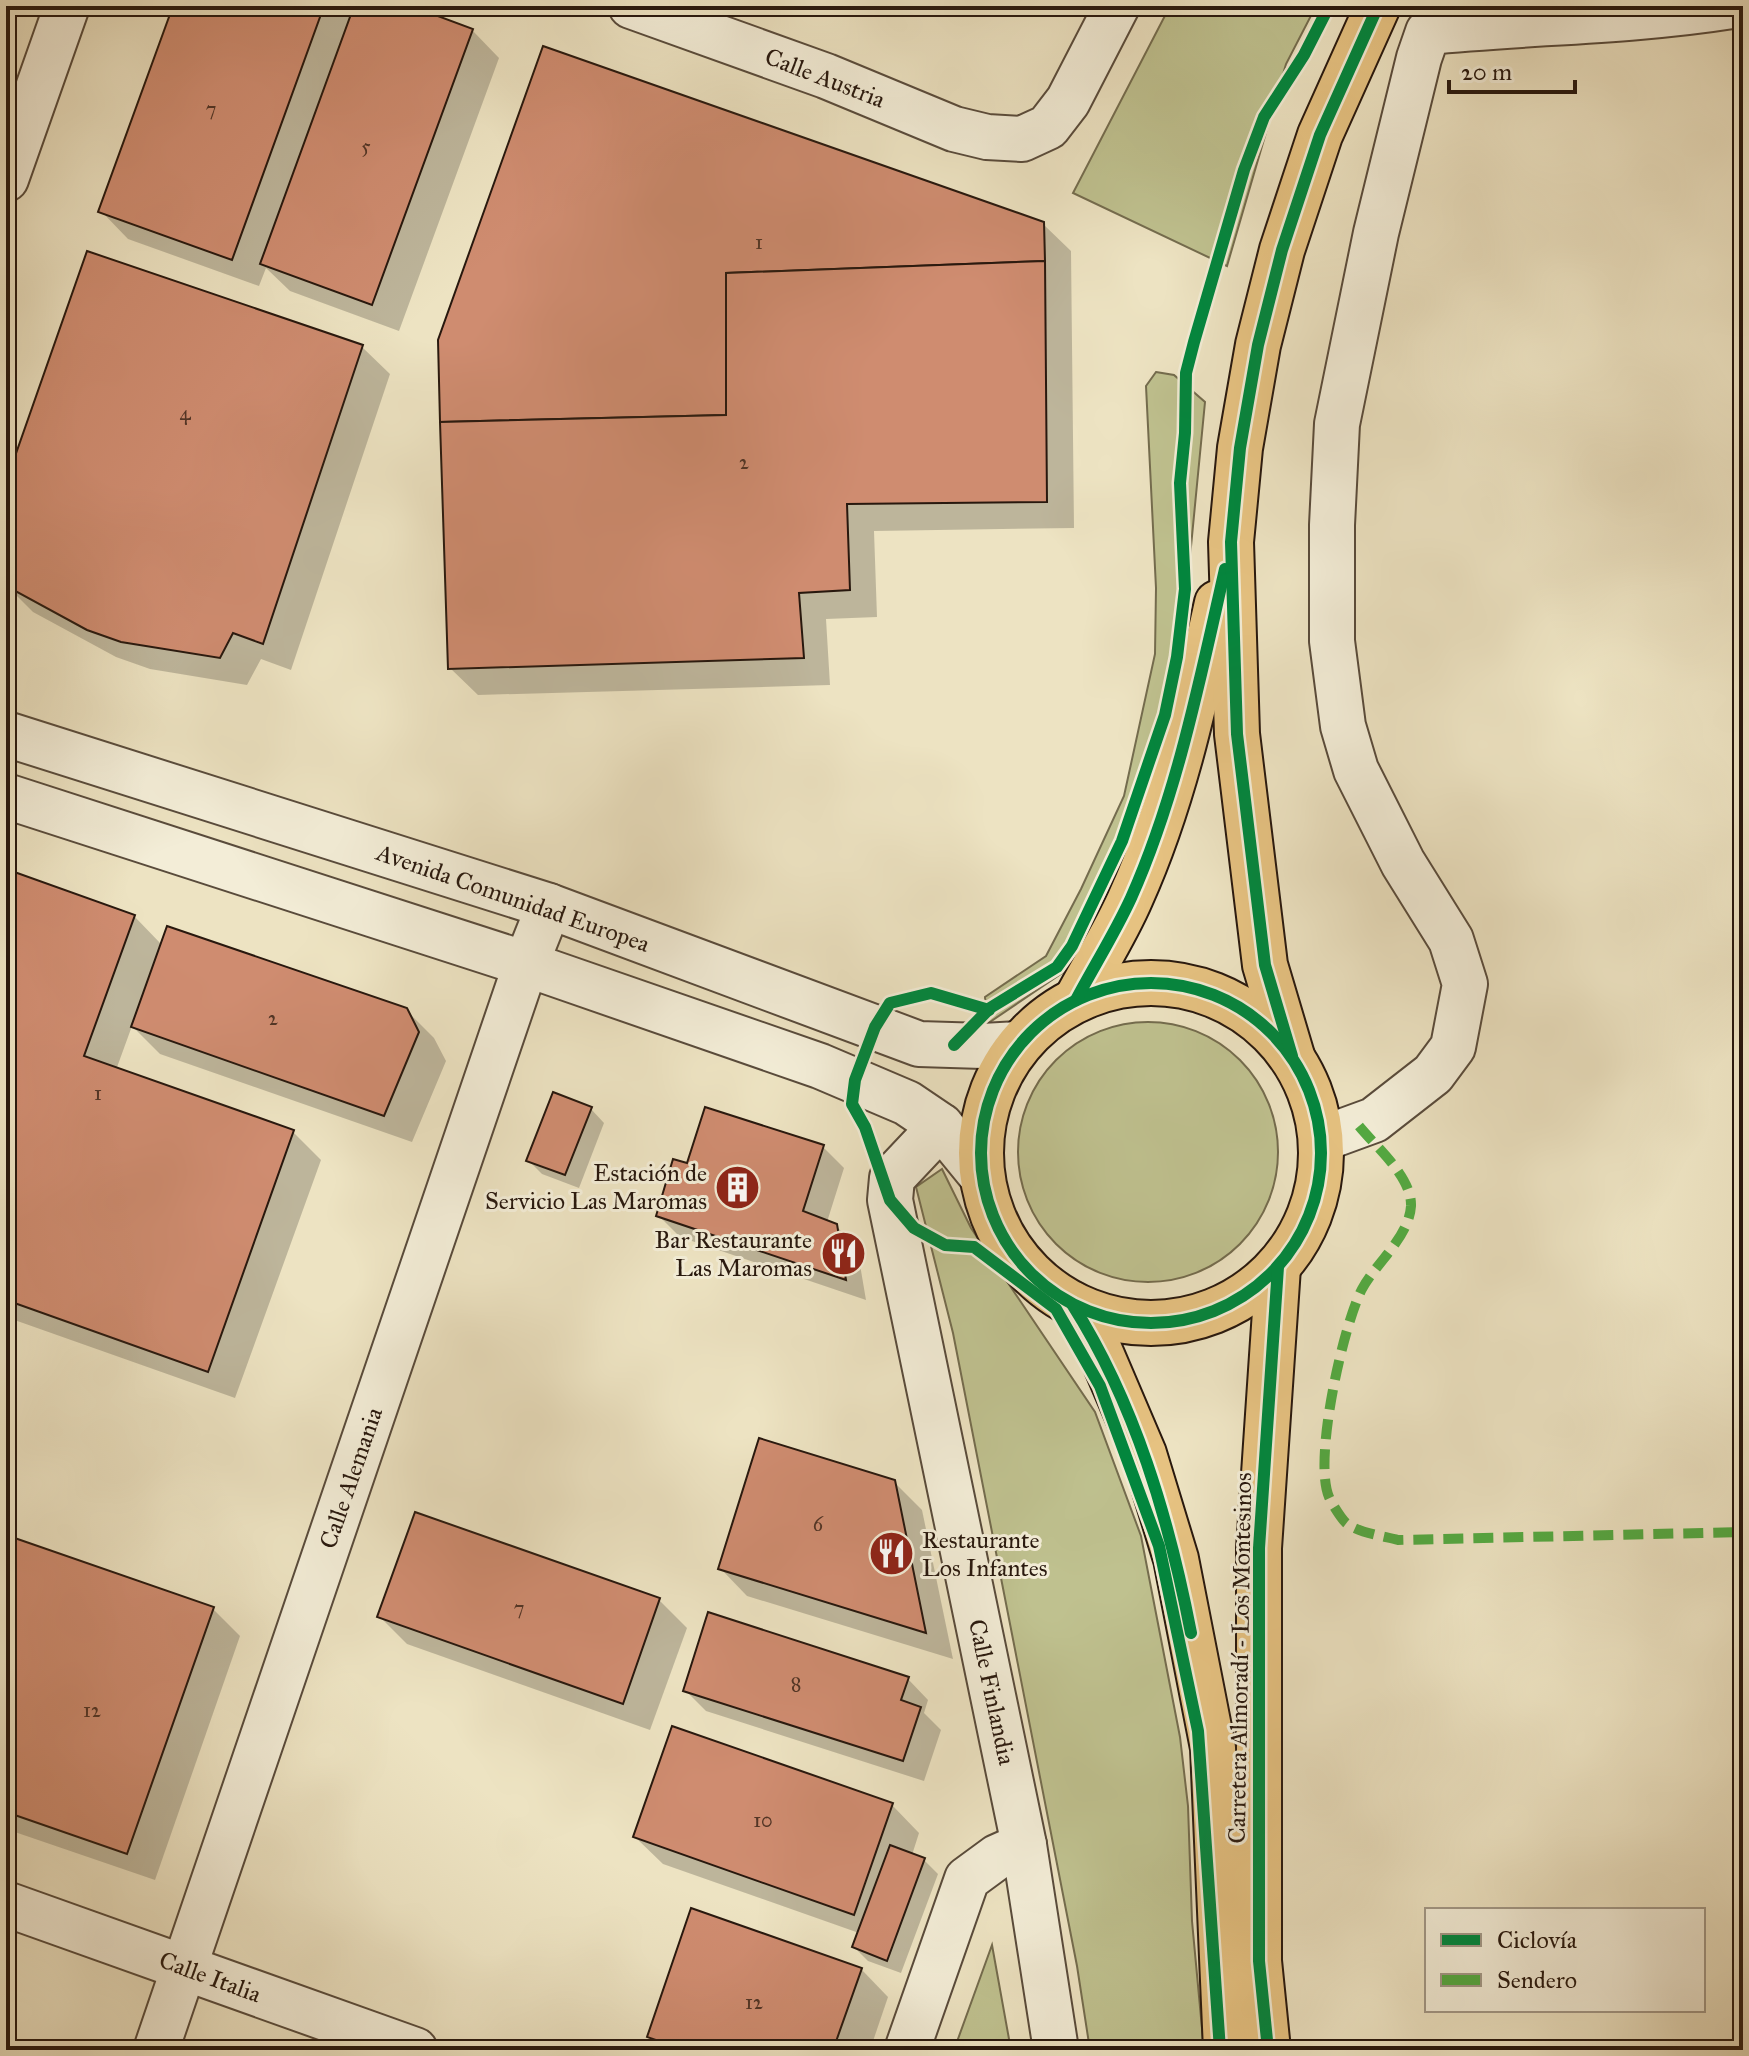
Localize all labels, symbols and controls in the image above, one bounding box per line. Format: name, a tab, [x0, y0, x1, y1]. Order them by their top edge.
street label: Calle Austria	[761, 41, 890, 115]
scale bar	[1449, 44, 1575, 94]
text: 20 m	[1461, 57, 1512, 87]
house number: 7	[206, 97, 216, 121]
house number: 5	[361, 134, 371, 158]
house number: 1	[755, 230, 763, 254]
house number: 4	[179, 401, 191, 425]
house number: 2	[739, 450, 749, 474]
street label: Avenida Comunidad Europea	[372, 837, 654, 959]
house number: 2	[268, 1006, 278, 1030]
house number: 1	[94, 1081, 102, 1105]
place label: Estación de Servicio Las Maromas	[485, 1158, 707, 1216]
building icon: Estación de Servicio Las Maromas	[714, 1163, 762, 1211]
place label: Bar Restaurante Las Maromas	[654, 1225, 812, 1283]
restaurant icon: Bar Restaurante Las Maromas	[819, 1230, 867, 1278]
street label: Calle Alemania	[313, 1403, 389, 1552]
street label: Carretera Almoradí - Los Montesinos	[1222, 1472, 1258, 1844]
house number: 6	[813, 1512, 824, 1536]
place label: Restaurante Los Infantes	[922, 1525, 1048, 1583]
restaurant icon: Restaurante Los Infantes	[867, 1530, 915, 1578]
house number: 7	[514, 1596, 524, 1620]
street label: Calle Finlandia	[962, 1616, 1022, 1768]
house number: 8	[791, 1672, 801, 1696]
house number: 12	[83, 1698, 101, 1722]
house number: 10	[753, 1808, 773, 1832]
legend	[1425, 1908, 1705, 2012]
text: Ciclovía	[1497, 1925, 1578, 1955]
street label: Calle Italia	[155, 1945, 266, 2010]
text: Sendero	[1497, 1965, 1577, 1995]
house number: 12	[745, 1990, 763, 2014]

